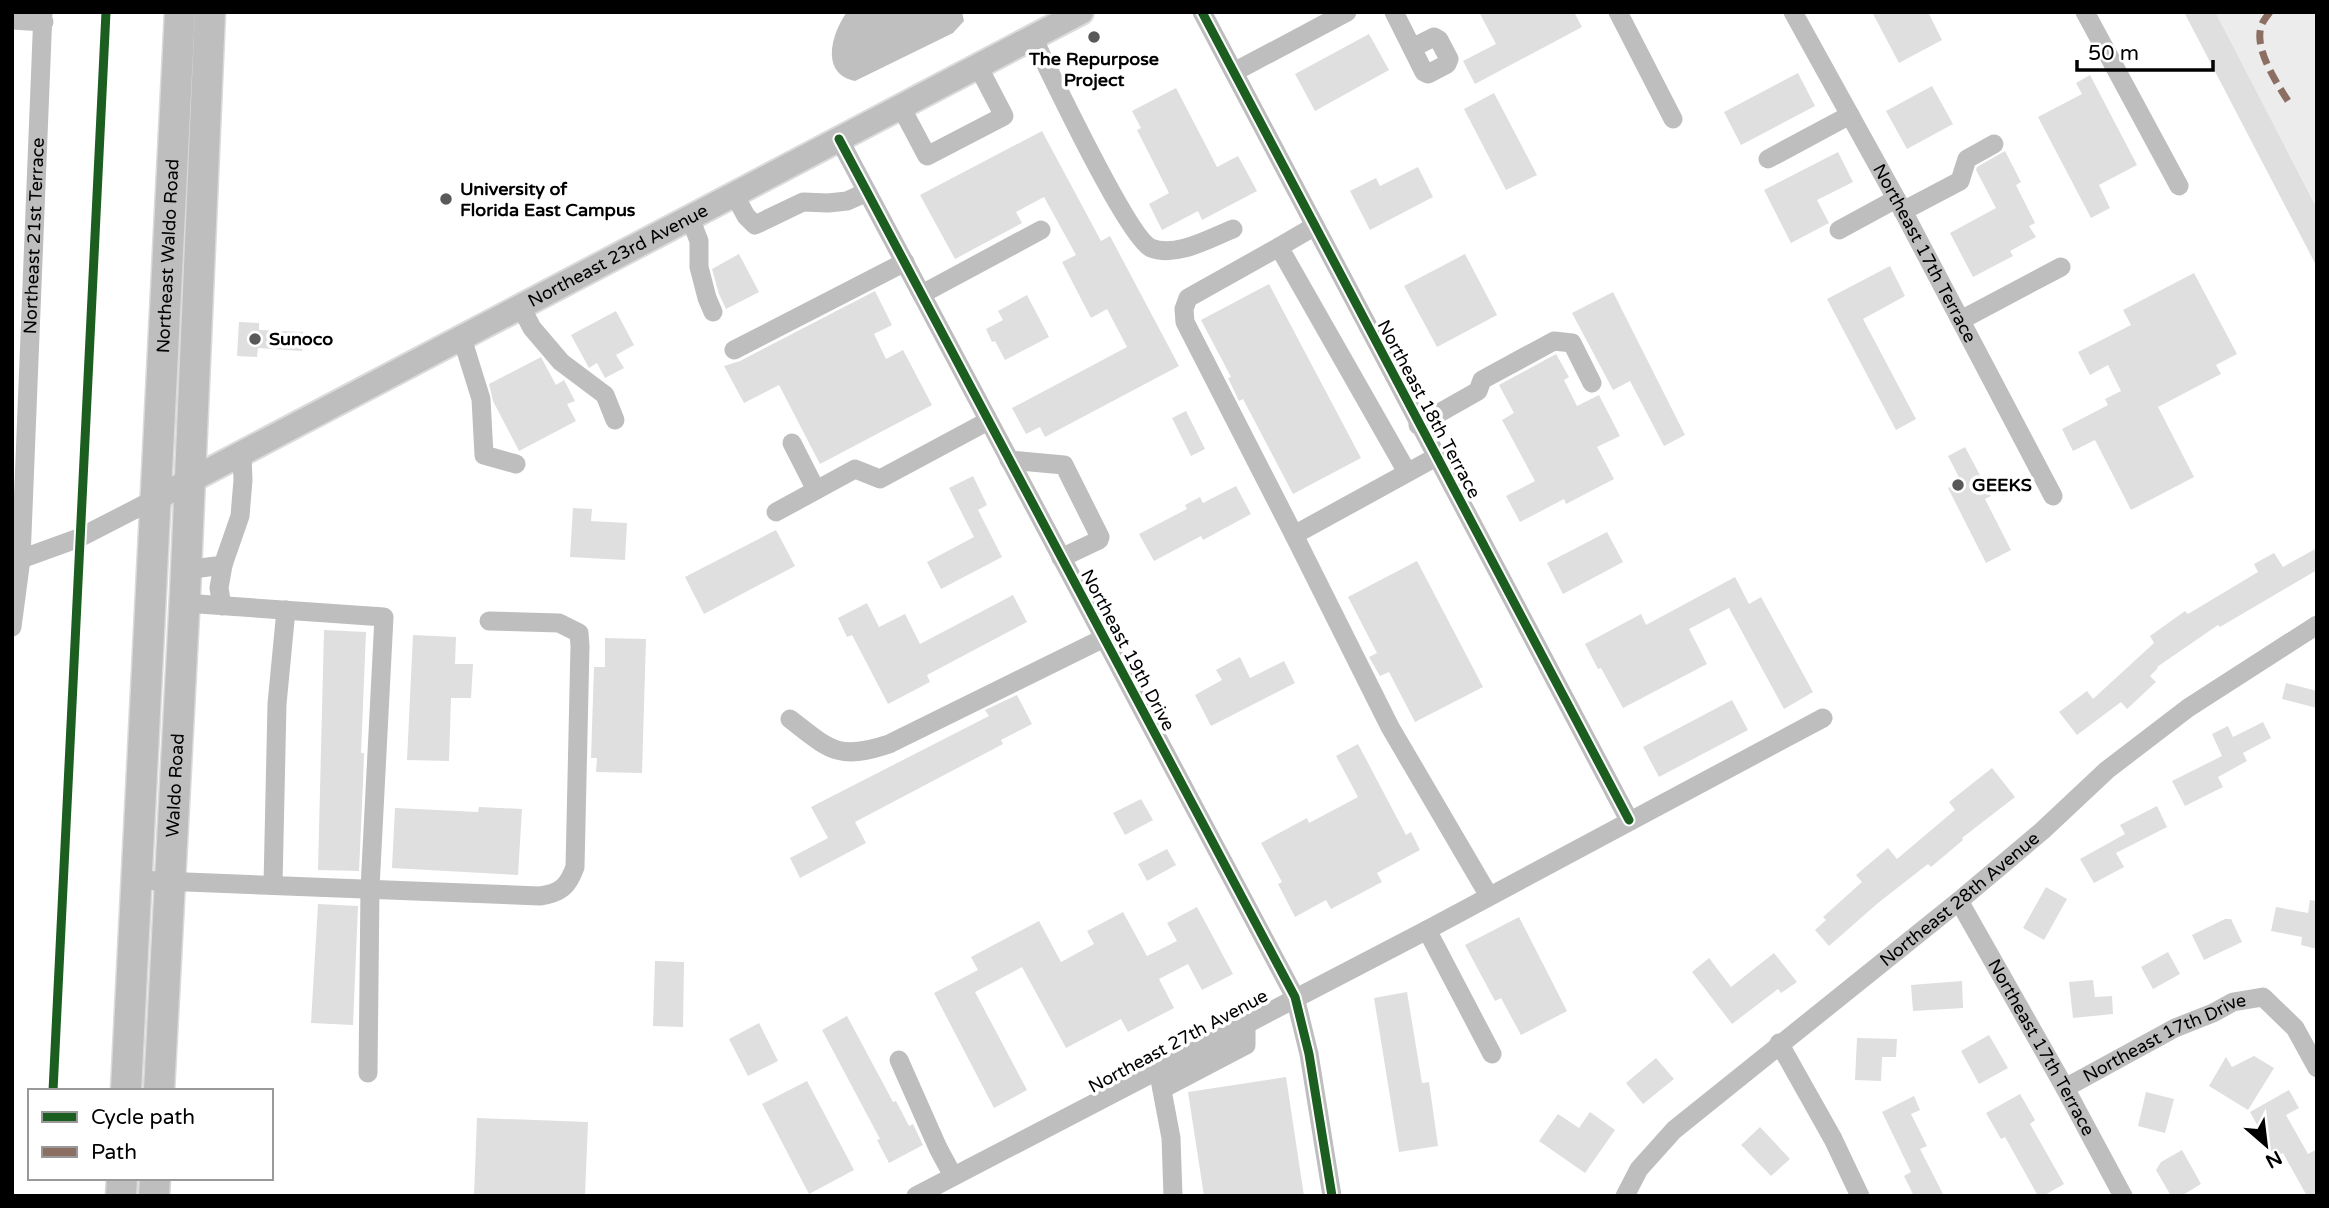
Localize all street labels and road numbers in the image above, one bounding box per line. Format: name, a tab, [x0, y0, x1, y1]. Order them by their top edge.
street label: Northeast 21st Terrace	[19, 137, 49, 335]
street label: Northeast Waldo Road	[152, 158, 184, 354]
street label: Northeast 17th Terrace	[1868, 160, 1981, 346]
street label: Northeast 23rd Avenue	[524, 199, 712, 312]
street label: Northeast 18th Terrace	[1373, 316, 1485, 502]
street label: Northeast 19th Drive	[1076, 565, 1180, 735]
street label: Waldo Road	[161, 733, 189, 838]
street label: Northeast 28th Avenue	[1875, 827, 2044, 971]
street label: Northeast 17th Terrace	[1983, 955, 2100, 1140]
street label: Northeast 27th Avenue	[1085, 984, 1271, 1098]
street label: Northeast 17th Drive	[2079, 989, 2248, 1087]

